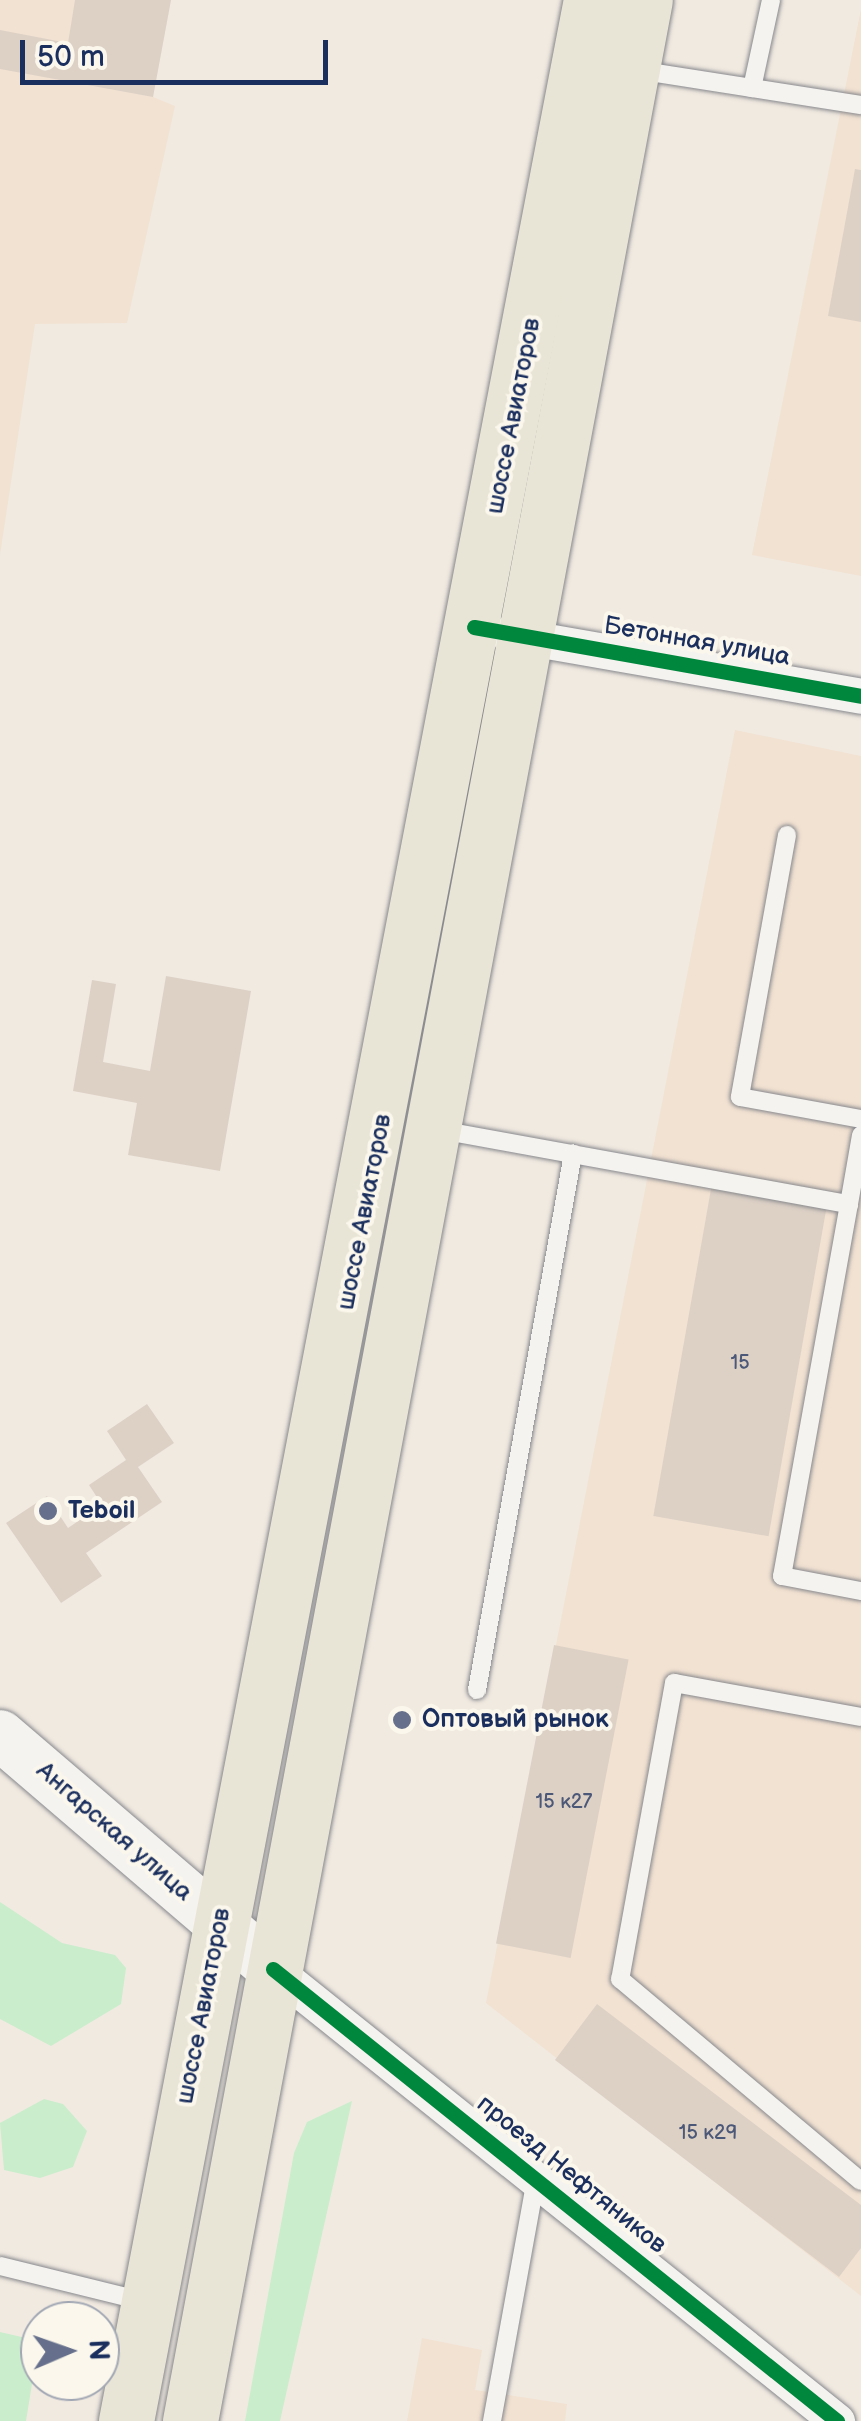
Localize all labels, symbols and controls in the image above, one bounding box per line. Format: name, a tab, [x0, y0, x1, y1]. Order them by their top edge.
scale bar	[25, 20, 332, 82]
text: 50 m	[37, 39, 105, 75]
street label: шоссе Авиаторов	[480, 316, 548, 516]
street label: Бетонная улица	[602, 611, 792, 673]
street label: шоссе Авиаторов	[331, 1112, 399, 1312]
house number: 15	[730, 1351, 750, 1375]
place label: Teboil	[68, 1496, 135, 1526]
marker: Teboil	[37, 1500, 59, 1522]
place label: Оптовый рынок	[422, 1705, 608, 1735]
marker: Оптовый рынок	[391, 1709, 413, 1731]
street label: Ангарская улица	[30, 1756, 198, 1908]
house number: 15 к27	[536, 1790, 592, 1814]
street label: шоссе Авиаторов	[170, 1906, 238, 2106]
street label: проезд Нефтяников	[470, 2089, 672, 2261]
house number: 15 к29	[679, 2121, 737, 2145]
north arrow	[20, 2301, 120, 2401]
text: N	[82, 2339, 115, 2361]

